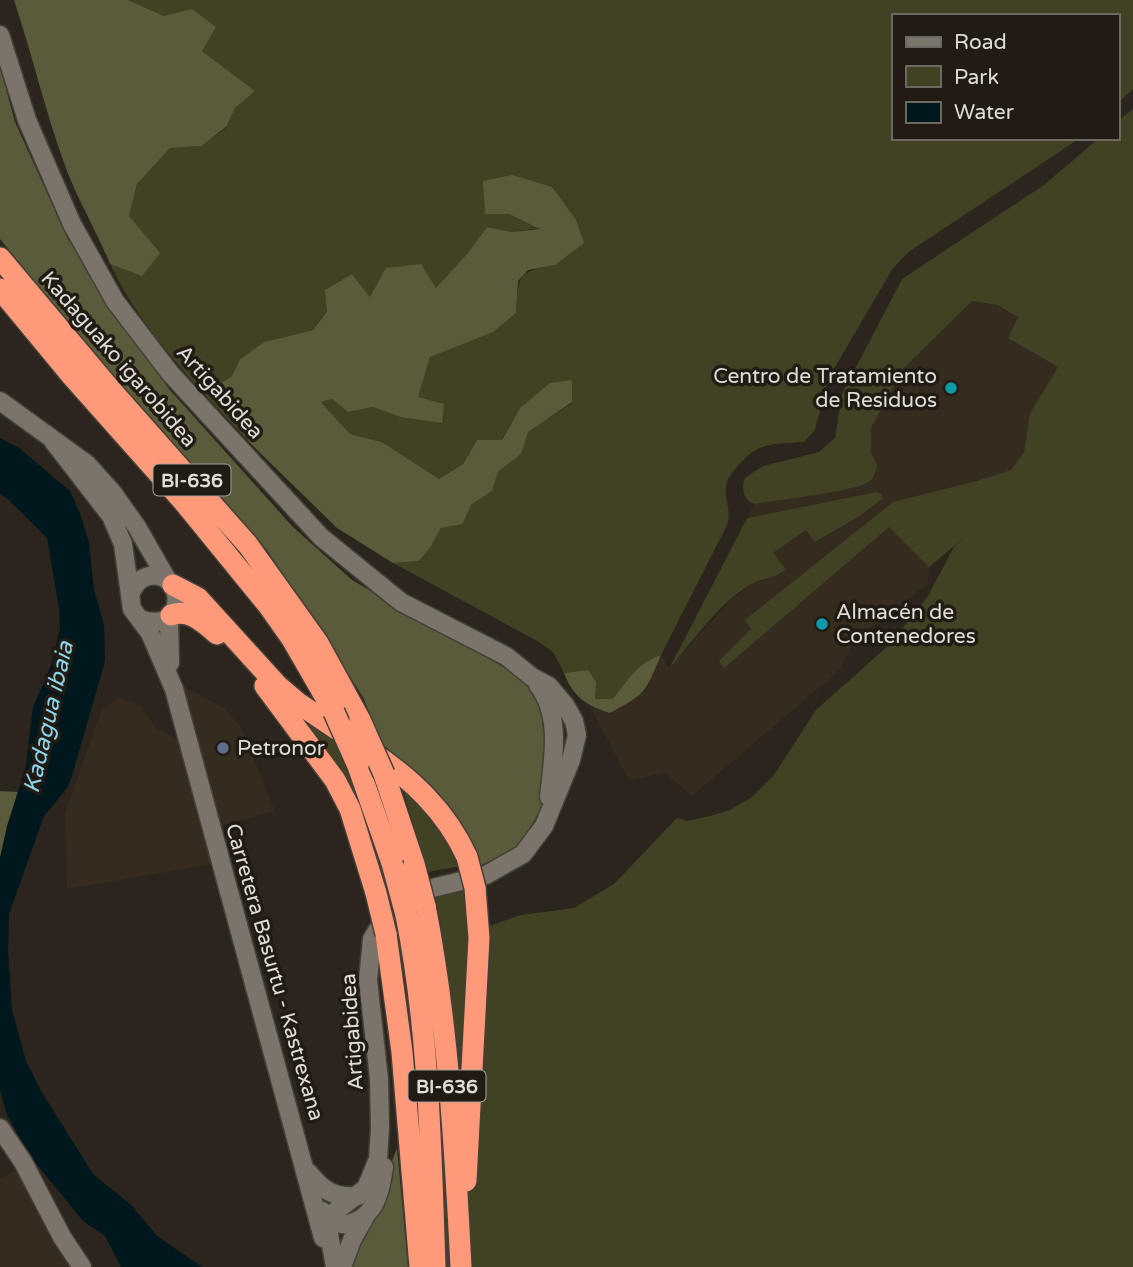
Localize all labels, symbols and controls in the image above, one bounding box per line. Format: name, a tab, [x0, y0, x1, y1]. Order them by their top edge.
legend	[892, 14, 1119, 140]
text: Road	[954, 30, 1007, 55]
text: Park	[954, 65, 999, 90]
text: Water	[954, 100, 1014, 125]
street label: Kadaguako igarobidea	[36, 266, 202, 452]
street label: Artigabidea	[171, 340, 268, 444]
place label: Centro de Tratamiento de Residuos	[713, 364, 937, 413]
marker: Centro de Tratamiento de Residuos	[943, 380, 959, 396]
road number: BI-636	[154, 464, 230, 495]
place label: Almacén de Contenedores	[836, 600, 976, 649]
marker: Almacén de Contenedores	[814, 616, 830, 632]
water label: Kadagua ibaia	[18, 638, 80, 796]
place label: Petronor	[237, 736, 325, 761]
marker: Petronor	[215, 740, 231, 756]
street label: Carretera Basurtu - Kastrexana	[220, 821, 329, 1124]
street label: Artigabidea	[336, 973, 369, 1091]
road number: BI-636	[408, 1070, 486, 1102]

